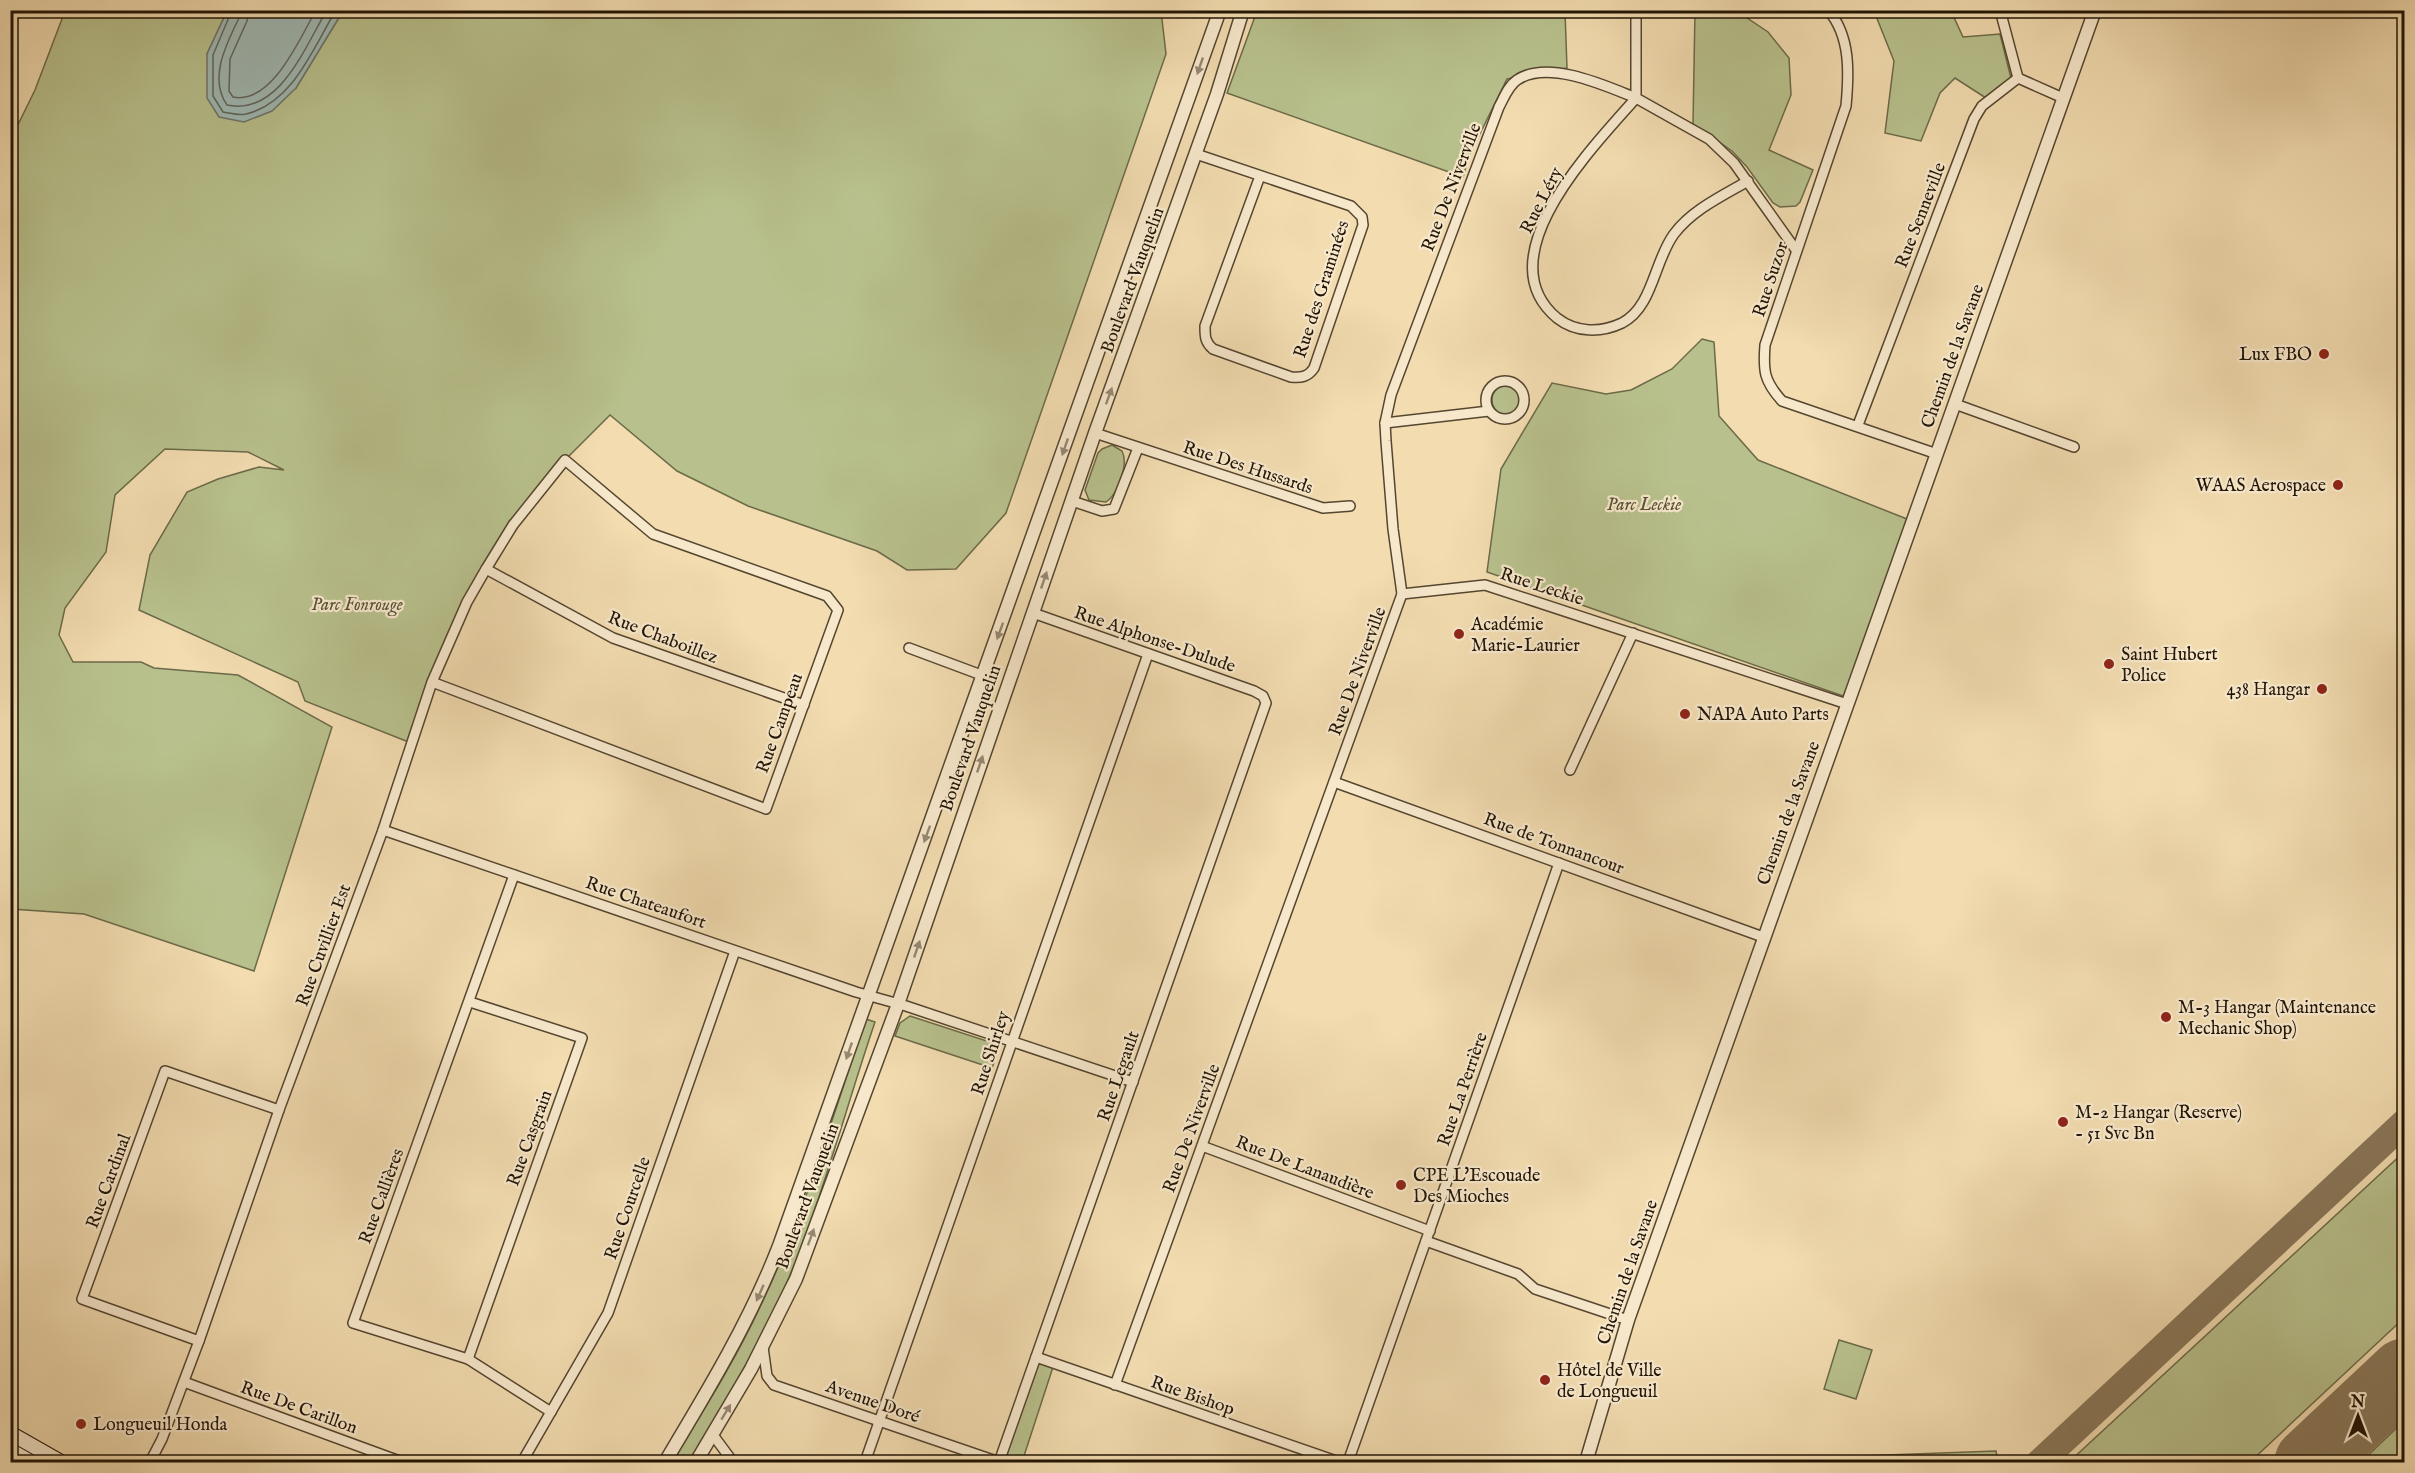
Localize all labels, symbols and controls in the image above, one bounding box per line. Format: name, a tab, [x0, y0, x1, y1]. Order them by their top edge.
one-way arrow	[1195, 57, 1205, 75]
street label: Rue De Niverville	[1417, 120, 1487, 255]
street label: Rue Senneville	[1891, 160, 1952, 271]
street label: Rue Léry	[1516, 163, 1569, 238]
street label: Boulevard Vauquelin	[1096, 204, 1171, 357]
street label: Rue des Graminées	[1289, 218, 1355, 361]
street label: Rue Suzor	[1748, 238, 1795, 320]
street label: Chemin de la Savane	[1917, 281, 1990, 432]
place label: Lux FBO	[2239, 344, 2312, 367]
marker: Lux FBO	[2317, 347, 2331, 361]
one-way arrow	[1104, 387, 1114, 405]
street label: Rue Des Hussards	[1179, 437, 1316, 500]
one-way arrow	[1059, 439, 1069, 457]
place label: WAAS Aerospace	[2196, 475, 2326, 498]
marker: WAAS Aerospace	[2331, 478, 2345, 492]
park label: Parc Leckie	[1607, 494, 1681, 517]
street label: Rue Leckie	[1497, 563, 1586, 612]
one-way arrow	[1040, 571, 1049, 589]
park label: Parc Fonrouge	[311, 594, 403, 617]
street label: Rue Alphonse-Dulude	[1071, 602, 1238, 679]
street label: Rue De Niverville	[1324, 604, 1392, 739]
street label: Rue Chaboillez	[604, 607, 721, 670]
place label: Académie Marie-Laurier	[1470, 614, 1580, 658]
one-way arrow	[994, 622, 1004, 640]
marker: Académie Marie-Laurier	[1452, 627, 1466, 641]
place label: Saint Hubert Police	[2121, 644, 2218, 688]
marker: Saint Hubert Police	[2102, 657, 2116, 671]
street label: Boulevard Vauquelin	[936, 662, 1007, 815]
street label: Rue Campeau	[752, 670, 809, 777]
place label: 438 Hangar	[2226, 679, 2310, 702]
marker: 438 Hangar	[2315, 682, 2329, 696]
place label: NAPA Auto Parts	[1697, 704, 1829, 727]
marker: NAPA Auto Parts	[1678, 707, 1692, 721]
street label: Chemin de la Savane	[1753, 738, 1826, 889]
one-way arrow	[975, 755, 985, 773]
street label: Rue de Tonnancour	[1480, 808, 1627, 881]
one-way arrow	[921, 826, 931, 844]
street label: Rue Chateaufort	[582, 872, 709, 935]
street label: Rue Cuvillier Est	[292, 881, 357, 1010]
one-way arrow	[912, 939, 922, 957]
place label: M-3 Hangar (Maintenance Mechanic Shop)	[2178, 997, 2376, 1041]
street label: Rue Shirley	[967, 1008, 1016, 1099]
marker: M-3 Hangar (Maintenance Mechanic Shop)	[2159, 1010, 2173, 1024]
street label: Rue Legault	[1093, 1028, 1146, 1125]
street label: Rue La Perrière	[1433, 1029, 1494, 1150]
one-way arrow	[843, 1042, 853, 1060]
street label: Rue De Niverville	[1158, 1061, 1226, 1196]
street label: Rue Casgrain	[502, 1087, 559, 1190]
place label: M-2 Hangar (Reserve) - 51 Svc Bn	[2075, 1102, 2242, 1146]
marker: M-2 Hangar (Reserve) - 51 Svc Bn	[2056, 1115, 2070, 1129]
street label: Boulevard Vauquelin	[771, 1120, 846, 1273]
street label: Rue Cardinal	[82, 1131, 137, 1232]
street label: Rue De Lanaudière	[1232, 1131, 1377, 1205]
street label: Rue Callières	[355, 1146, 410, 1247]
street label: Rue Courcelle	[600, 1154, 657, 1263]
place label: CPE L'Escouade Des Mioches	[1413, 1165, 1540, 1209]
marker: CPE L'Escouade Des Mioches	[1394, 1178, 1408, 1192]
street label: Chemin de la Savane	[1593, 1197, 1664, 1348]
one-way arrow	[807, 1228, 817, 1246]
one-way arrow	[755, 1284, 765, 1302]
place label: Hôtel de Ville de Longueuil	[1557, 1360, 1662, 1404]
street label: Rue Bishop	[1148, 1371, 1238, 1422]
marker: Hôtel de Ville de Longueuil	[1538, 1373, 1552, 1387]
street label: Avenue Doré	[822, 1375, 923, 1429]
street label: Rue De Carillon	[237, 1377, 361, 1440]
north arrow	[2328, 1386, 2388, 1446]
text: N	[2350, 1393, 2365, 1413]
one-way arrow	[721, 1403, 731, 1420]
place label: Longueuil Honda	[93, 1414, 228, 1437]
marker: Longueuil Honda	[74, 1417, 88, 1431]

